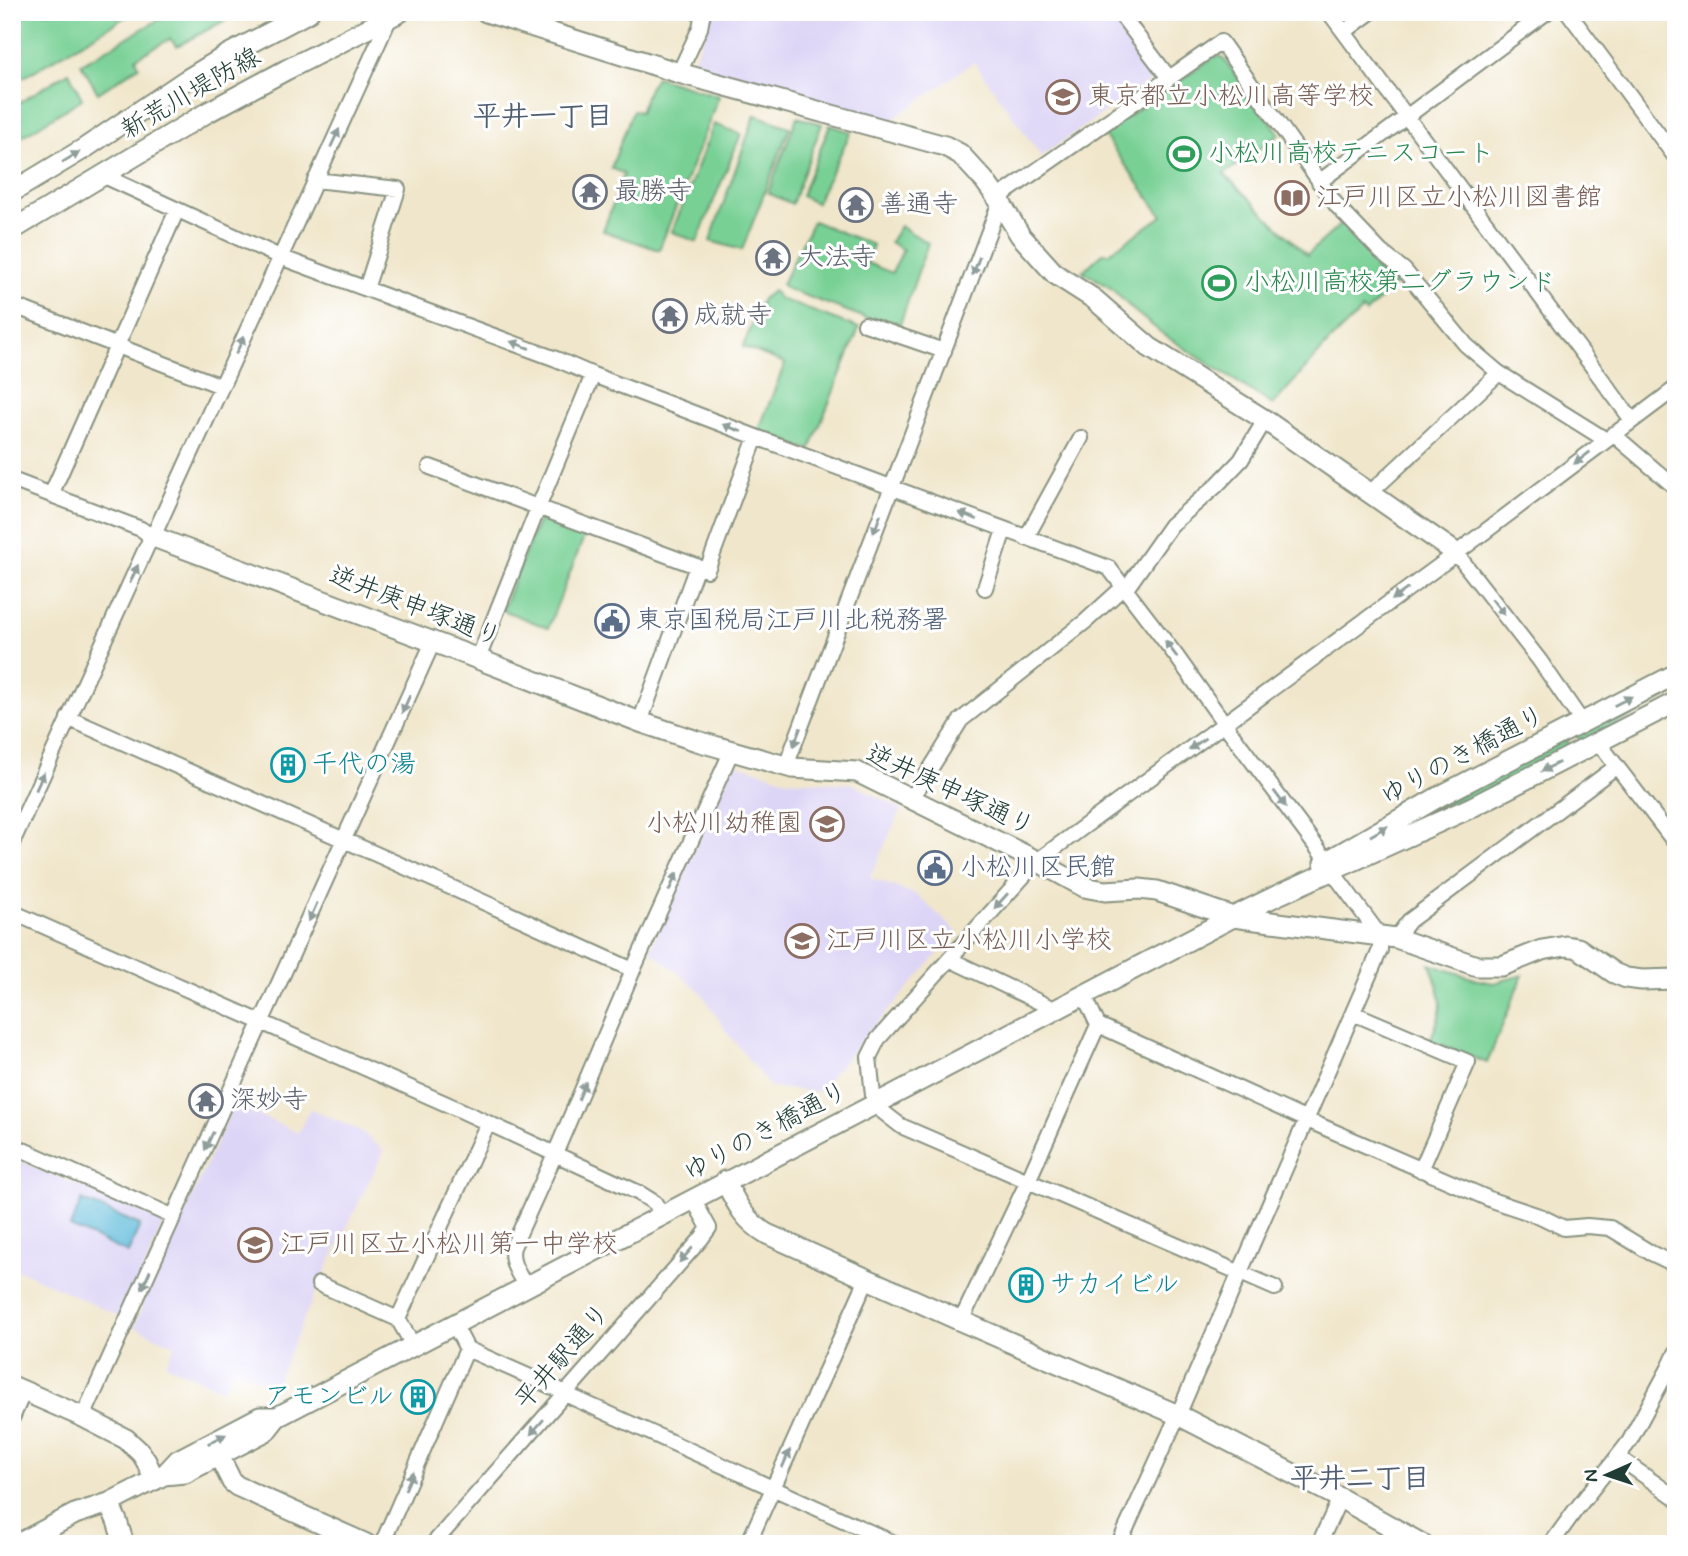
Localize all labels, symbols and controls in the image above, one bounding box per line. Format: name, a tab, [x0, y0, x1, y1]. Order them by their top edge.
street label: 新荒川堤防線	[115, 40, 267, 148]
school or university icon: 東京都立小松川高等学校	[1044, 78, 1082, 116]
place label: 東京都立小松川高等学校	[1088, 80, 1374, 114]
district label: 平井一丁目	[473, 99, 613, 136]
one-way arrow	[329, 128, 340, 149]
sports icon: 小松川高校テニスコート	[1165, 135, 1203, 173]
place label: 小松川高校テニスコート	[1208, 137, 1495, 171]
one-way arrow	[61, 150, 80, 163]
temple icon: 最勝寺	[571, 173, 609, 211]
place label: 最勝寺	[614, 175, 692, 209]
library icon: 江戸川区立小松川図書館	[1273, 179, 1311, 217]
place label: 江戸川区立小松川図書館	[1316, 181, 1602, 215]
temple icon: 善通寺	[837, 186, 875, 224]
place label: 善通寺	[880, 188, 958, 222]
temple icon: 大法寺	[754, 239, 792, 277]
place label: 大法寺	[798, 241, 876, 275]
one-way arrow	[970, 255, 981, 276]
sports icon: 小松川高校第二グラウンド	[1200, 264, 1238, 302]
place label: 小松川高校第二グラウンド	[1244, 266, 1556, 300]
temple icon: 成就寺	[651, 297, 689, 335]
place label: 成就寺	[694, 299, 772, 333]
one-way arrow	[234, 335, 246, 355]
one-way arrow	[510, 340, 531, 351]
one-way arrow	[722, 423, 743, 434]
one-way arrow	[1572, 451, 1591, 465]
one-way arrow	[958, 511, 979, 522]
one-way arrow	[871, 513, 882, 534]
street label: 逆井庚申塚通り	[324, 559, 506, 655]
one-way arrow	[128, 564, 140, 584]
one-way arrow	[1391, 587, 1409, 602]
one-way arrow	[1491, 598, 1505, 616]
public building icon: 東京国税局江戸川北税務署	[593, 602, 631, 640]
place label: 東京国税局江戸川北税務署	[636, 604, 948, 638]
one-way arrow	[1164, 640, 1178, 658]
one-way arrow	[400, 694, 412, 714]
one-way arrow	[1613, 695, 1633, 707]
street label: ゆりのき橋通り	[1375, 698, 1551, 814]
one-way arrow	[791, 726, 802, 747]
street label: 逆井庚申塚通り	[860, 737, 1040, 845]
one-way arrow	[1188, 737, 1206, 751]
building icon: 千代の湯	[269, 746, 307, 784]
place label: 千代の湯	[312, 748, 416, 782]
one-way arrow	[1540, 762, 1560, 773]
one-way arrow	[34, 771, 46, 791]
one-way arrow	[1273, 790, 1287, 808]
school or university icon: 小松川幼稚園	[808, 805, 846, 843]
place label: 小松川幼稚園	[646, 807, 802, 841]
one-way arrow	[1369, 825, 1389, 837]
public building icon: 小松川区民館	[916, 849, 954, 887]
place label: 小松川区民館	[960, 851, 1116, 885]
one-way arrow	[668, 872, 679, 893]
one-way arrow	[993, 892, 1009, 910]
one-way arrow	[307, 902, 319, 922]
school or university icon: 江戸川区立小松川小学校	[783, 922, 821, 960]
place label: 江戸川区立小松川小学校	[826, 924, 1112, 958]
street label: ゆりのき橋通り	[678, 1074, 854, 1190]
one-way arrow	[576, 1081, 588, 1101]
temple icon: 深妙寺	[187, 1082, 225, 1120]
place label: 深妙寺	[230, 1084, 308, 1118]
one-way arrow	[203, 1131, 214, 1151]
school or university icon: 江戸川区立小松川第一中学校	[236, 1226, 274, 1264]
place label: 江戸川区立小松川第一中学校	[280, 1228, 618, 1262]
one-way arrow	[679, 1247, 695, 1264]
building icon: サカイビル	[1007, 1266, 1045, 1304]
place label: サカイビル	[1050, 1268, 1179, 1302]
one-way arrow	[140, 1269, 151, 1290]
street label: 平井駅通り	[508, 1297, 618, 1417]
building icon: アモンビル	[399, 1378, 437, 1416]
place label: アモンビル	[265, 1380, 394, 1414]
one-way arrow	[529, 1418, 545, 1435]
one-way arrow	[207, 1434, 227, 1445]
north arrow	[1572, 1440, 1642, 1510]
one-way arrow	[780, 1449, 792, 1469]
district label: 平井二丁目	[1290, 1461, 1430, 1498]
text: N	[1579, 1469, 1604, 1483]
one-way arrow	[403, 1471, 415, 1491]

